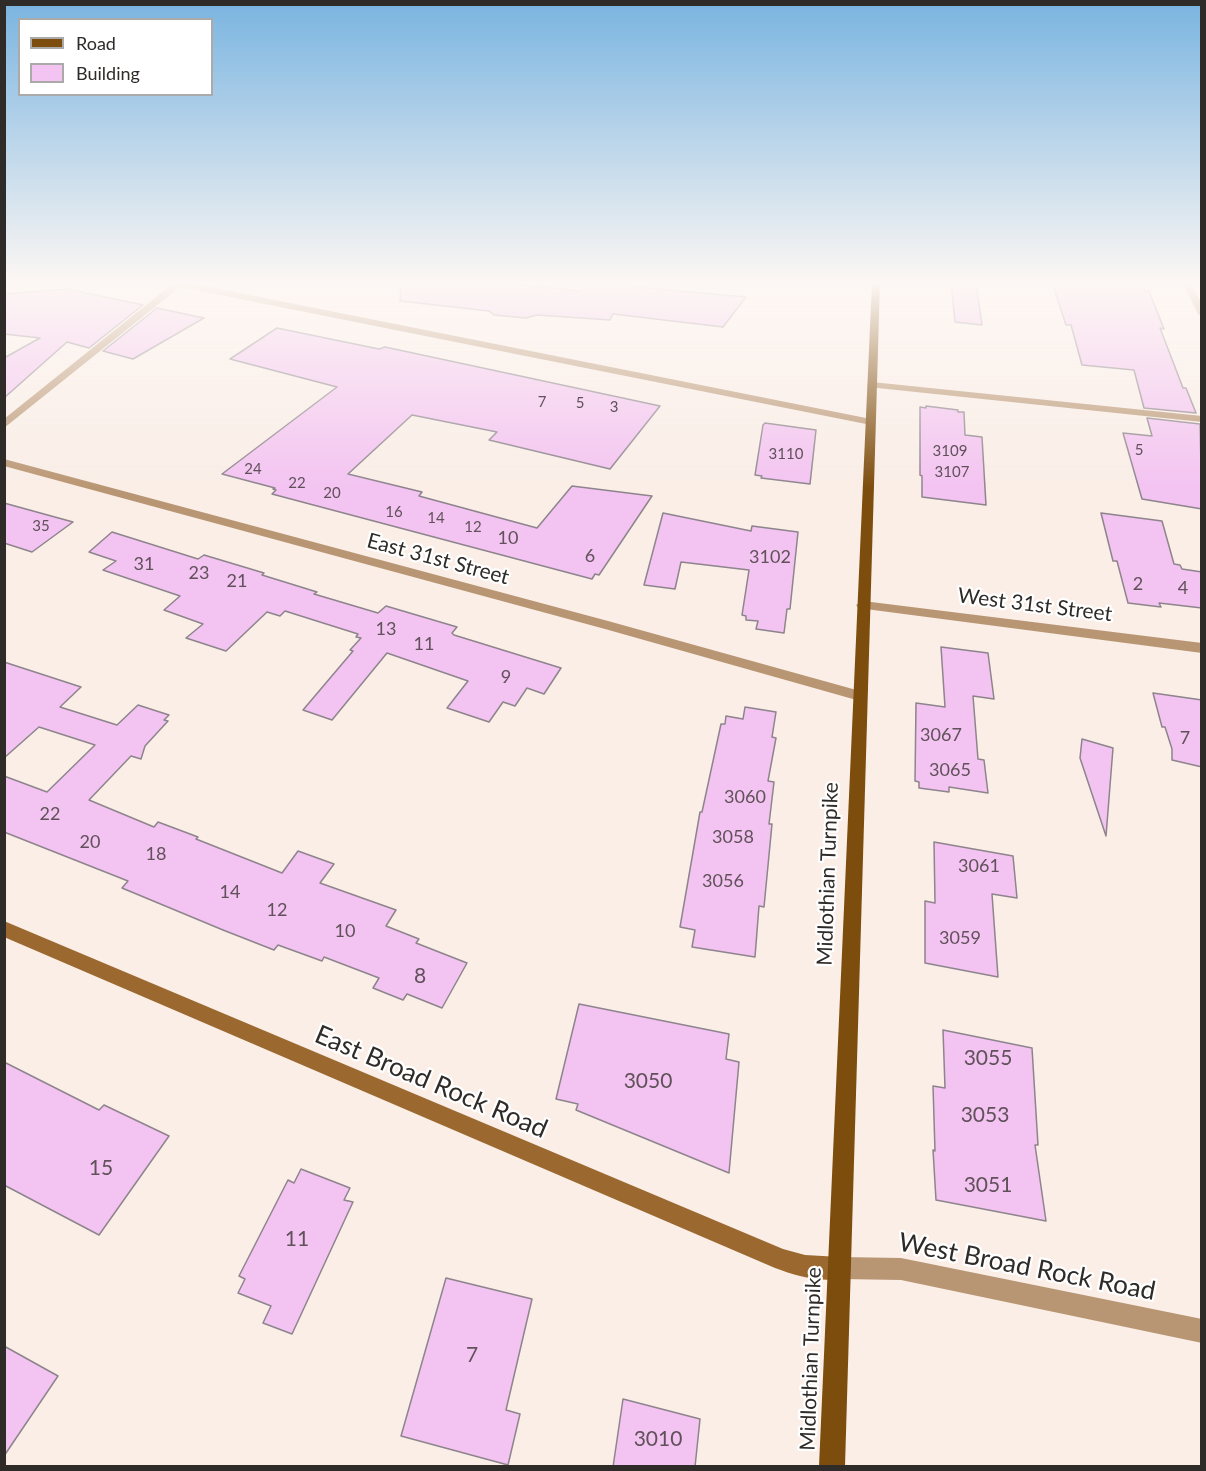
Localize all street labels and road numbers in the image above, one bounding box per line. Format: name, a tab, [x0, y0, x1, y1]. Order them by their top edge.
street label: East 31st Street	[364, 528, 512, 590]
street label: West 31st Street	[956, 583, 1114, 627]
street label: Midlothian Turnpike	[812, 782, 844, 966]
street label: East Broad Rock Road	[310, 1019, 552, 1145]
street label: West Broad Rock Road	[896, 1227, 1158, 1307]
street label: Midlothian Turnpike	[795, 1267, 827, 1451]

